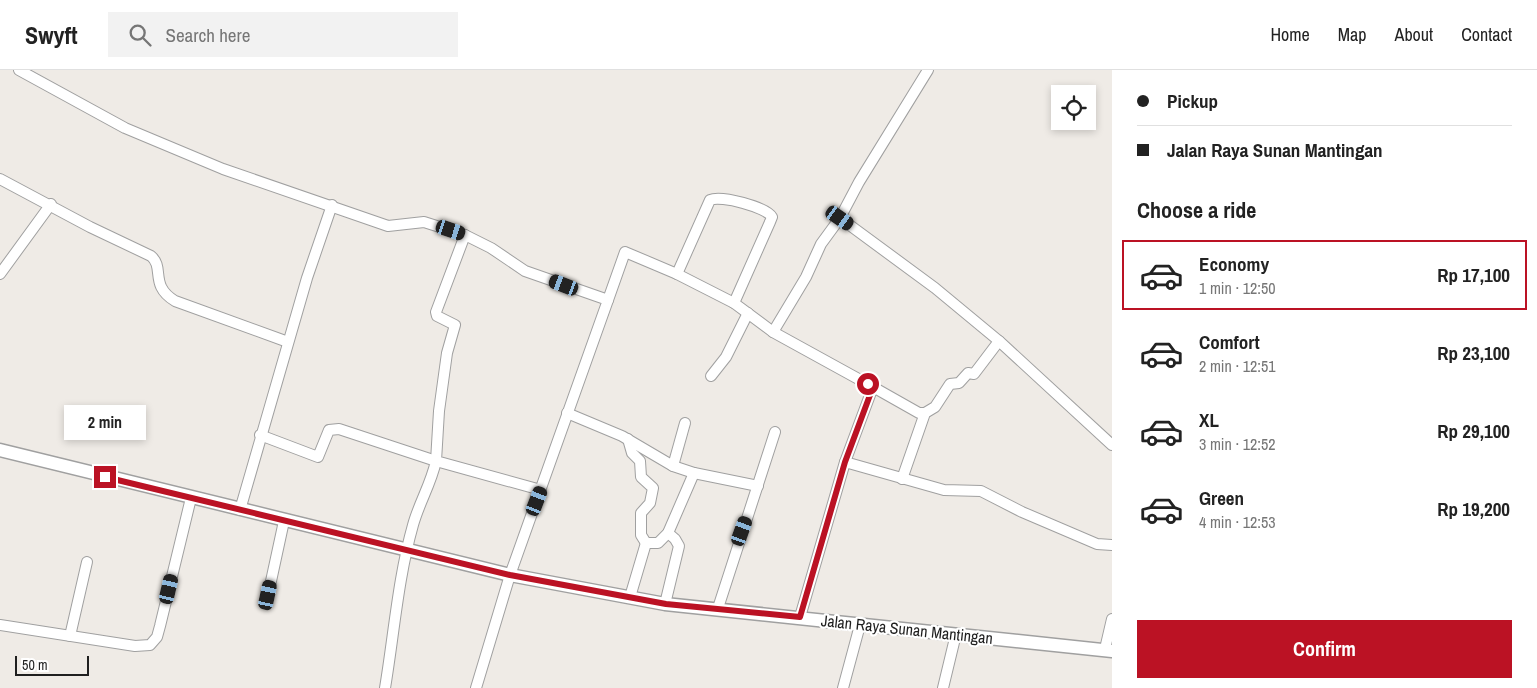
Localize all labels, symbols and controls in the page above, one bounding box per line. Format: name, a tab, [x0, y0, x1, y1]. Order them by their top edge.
search box	[108, 12, 458, 57]
text: Swyft	[25, 19, 78, 51]
icon: search	[126, 21, 154, 49]
text: Search here	[166, 22, 250, 48]
text: Home	[1270, 22, 1310, 47]
text: Map	[1338, 22, 1367, 47]
text: About	[1395, 22, 1433, 47]
text: Contact	[1461, 22, 1512, 47]
map controls	[1051, 85, 1096, 130]
button: locate	[1051, 85, 1096, 130]
text: Pickup	[1167, 88, 1218, 114]
text: Jalan Raya Sunan Mantingan	[1167, 137, 1383, 163]
text: Choose a ride	[1137, 195, 1256, 225]
car	[823, 203, 856, 233]
car	[434, 218, 467, 242]
text: Economy	[1199, 251, 1269, 277]
icon: car	[1139, 253, 1184, 298]
text: Rp 17,100	[1437, 262, 1510, 288]
car	[547, 273, 580, 297]
text: 1 min · 12:50	[1199, 277, 1276, 299]
text: Comfort	[1199, 329, 1260, 355]
icon: car	[1139, 331, 1184, 376]
text: Rp 23,100	[1437, 340, 1510, 366]
text: 2 min · 12:51	[1199, 355, 1276, 377]
route start	[857, 373, 879, 395]
callout: 2 min	[64, 404, 146, 440]
text: XL	[1199, 407, 1219, 433]
icon: car	[1139, 409, 1184, 454]
text: 2 min	[88, 411, 122, 433]
text: Rp 29,100	[1437, 418, 1510, 444]
text: 3 min · 12:52	[1199, 433, 1276, 455]
route end	[94, 466, 116, 488]
car	[524, 484, 549, 518]
text: Green	[1199, 485, 1244, 511]
icon: car	[1139, 487, 1184, 532]
text: Rp 19,200	[1437, 496, 1510, 522]
text: 4 min · 12:53	[1199, 511, 1276, 533]
car	[729, 514, 754, 548]
car	[158, 573, 179, 605]
car	[257, 579, 278, 611]
street label: Jalan Raya Sunan Mantingan	[820, 609, 994, 649]
button: Confirm	[1137, 620, 1512, 678]
scale bar	[15, 653, 89, 676]
text: 50 m	[22, 656, 48, 674]

